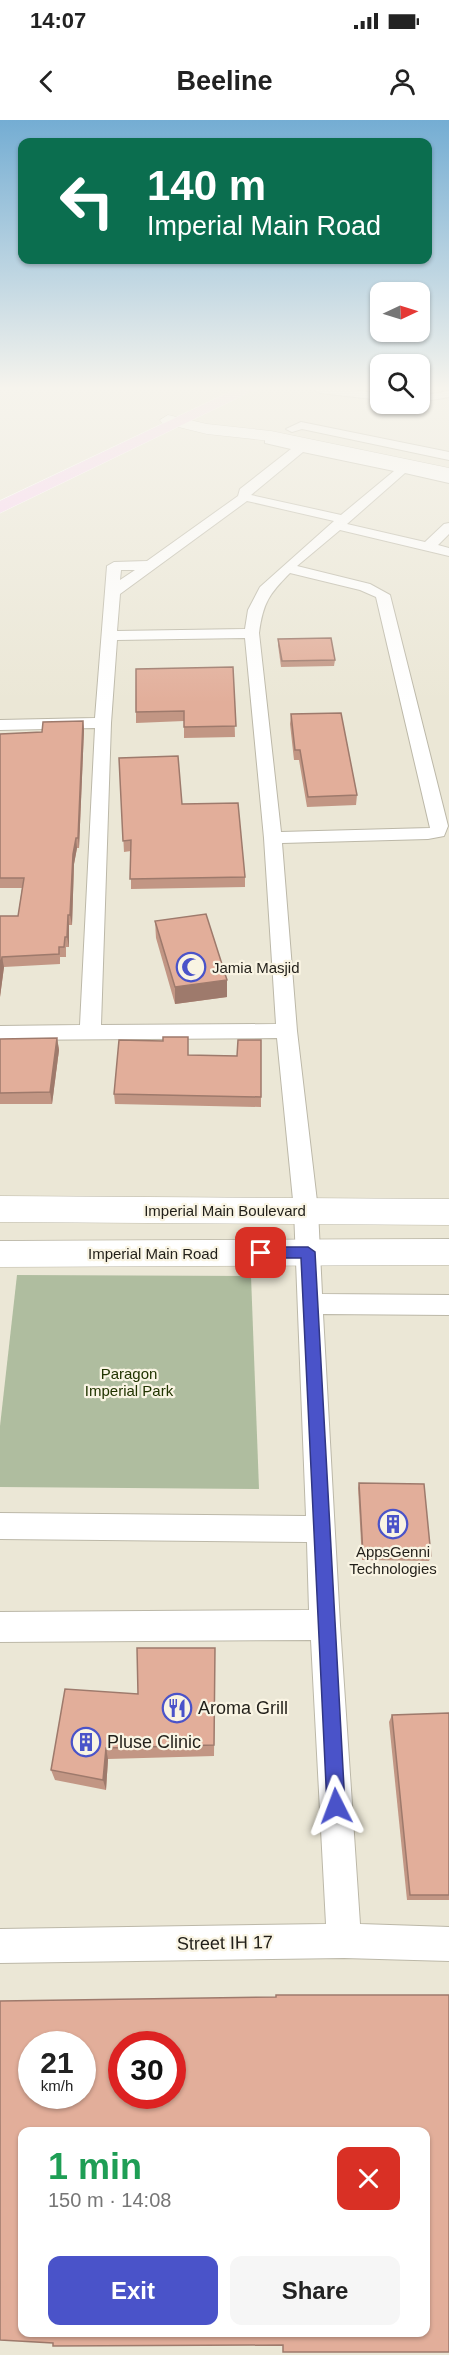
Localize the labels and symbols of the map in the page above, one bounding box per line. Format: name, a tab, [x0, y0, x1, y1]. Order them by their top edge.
north arrow	[370, 282, 430, 342]
mosque icon: Jamia Masjid	[175, 951, 207, 983]
place label: Jamia Masjid	[212, 959, 300, 976]
street label: Imperial Main Boulevard	[144, 1202, 306, 1219]
pin	[235, 1227, 286, 1278]
street label: Imperial Main Road	[88, 1245, 218, 1262]
park label: Paragon Imperial Park	[85, 1365, 174, 1399]
building icon: AppsGenni Technologies	[377, 1508, 409, 1540]
place label: AppsGenni Technologies	[349, 1543, 437, 1577]
restaurant icon: Aroma Grill	[161, 1692, 193, 1724]
place label: Aroma Grill	[198, 1698, 288, 1718]
building icon: Pluse Clinic	[70, 1726, 102, 1758]
place label: Pluse Clinic	[107, 1732, 201, 1752]
position arrow	[304, 1774, 368, 1838]
street label: Street IH 17	[177, 1932, 273, 1954]
speed limit sign: 30	[108, 2031, 186, 2109]

